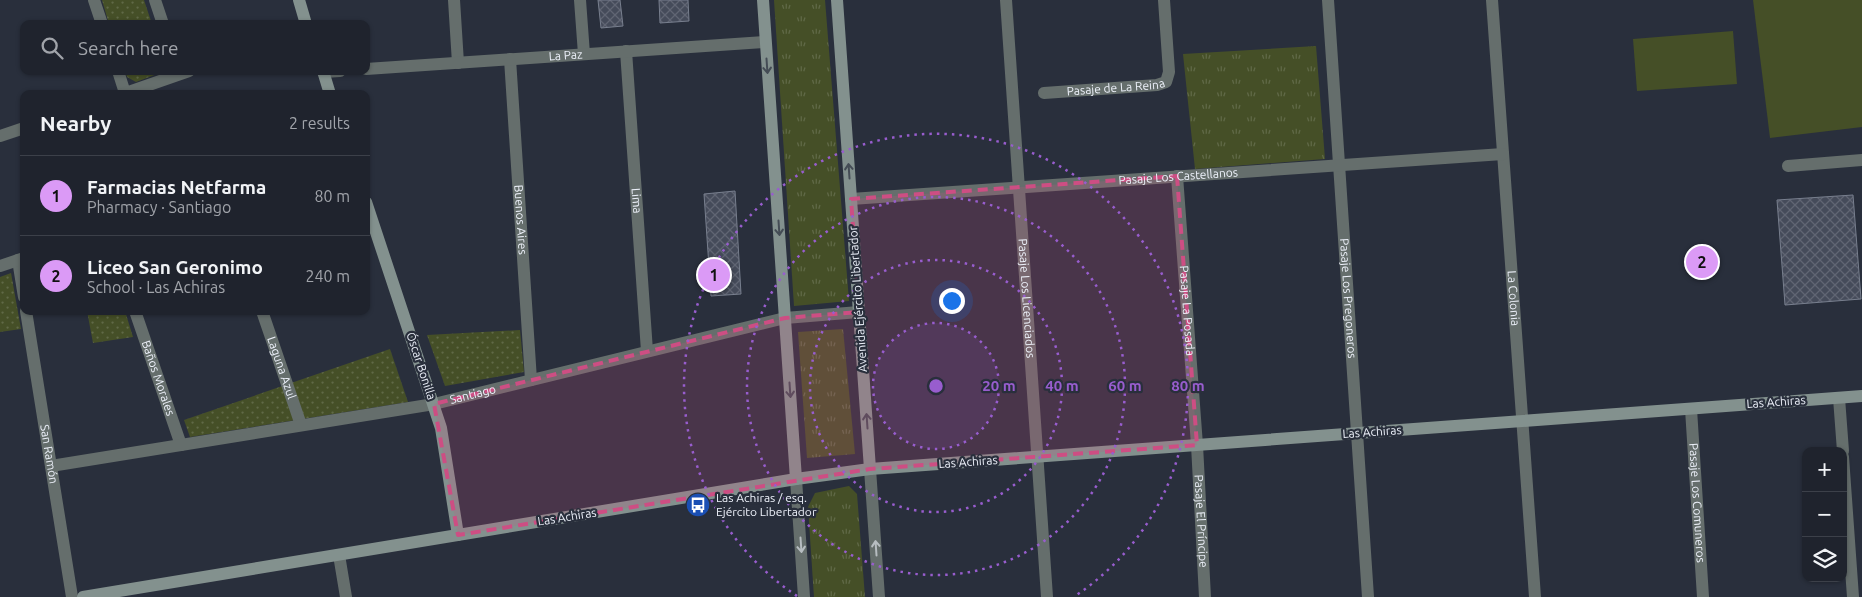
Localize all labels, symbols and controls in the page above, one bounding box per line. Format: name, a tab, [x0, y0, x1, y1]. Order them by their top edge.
search box	[20, 20, 370, 75]
icon: search	[38, 34, 66, 62]
text: Search here	[78, 37, 178, 59]
street label: La Paz	[548, 47, 583, 63]
one-way arrow	[763, 58, 772, 74]
street label: Pasaje de La Reina	[1066, 76, 1166, 97]
text: Nearby	[40, 111, 111, 135]
text: 2 results	[289, 114, 350, 132]
one-way arrow	[845, 163, 854, 179]
street label: Pasaje Los Castellanos	[1118, 165, 1238, 187]
text: Farmacias Netfarma	[87, 176, 266, 198]
street label: Buenos Aires	[512, 184, 530, 255]
text: 1	[51, 187, 61, 205]
text: 80 m	[314, 187, 350, 205]
street label: Lima	[630, 187, 644, 214]
text: Pharmacy · Santiago	[87, 198, 231, 216]
one-way arrow	[774, 220, 783, 236]
street label: Avenida Ejército Libertador	[846, 225, 869, 372]
street label: Pasaje Los Licenciados	[1016, 238, 1038, 359]
street label: Pasaje Los Pregoneros	[1338, 238, 1359, 359]
pin: 2	[1686, 243, 1718, 281]
text: Liceo San Geronimo	[87, 256, 263, 278]
pin: 1	[698, 256, 730, 294]
street label: Pasaje La Posada	[1178, 265, 1197, 356]
text: 2	[51, 267, 61, 285]
text: 240 m	[305, 267, 350, 285]
street label: La Colonia	[1505, 270, 1522, 326]
text: School · Las Achiras	[87, 278, 225, 296]
your location	[939, 288, 965, 314]
street label: Óscar Bonilla	[404, 330, 439, 401]
street label: Laguna Azul	[265, 335, 299, 401]
street label: Baños Morales	[140, 339, 177, 417]
centre of rings	[927, 377, 945, 395]
text: 20 m	[982, 377, 1016, 394]
text: 40 m	[1045, 377, 1079, 394]
text: 60 m	[1108, 377, 1142, 394]
text: 80 m	[1171, 377, 1205, 394]
street label: Santiago	[448, 382, 497, 406]
one-way arrow	[785, 382, 794, 398]
street label: Las Achiras	[1746, 393, 1806, 410]
one-way arrow	[862, 413, 871, 429]
street label: San Ramón	[38, 423, 61, 485]
street label: Las Achiras	[1342, 423, 1402, 440]
street label: Pasaje Los Comuneros	[1687, 443, 1708, 563]
map controls	[1802, 447, 1847, 582]
button: +	[1802, 447, 1847, 492]
street label: Las Achiras	[938, 453, 998, 470]
street label: Pasaje El Príncipe	[1193, 474, 1210, 568]
place label: Las Achiras / esq. Ejército Libertador	[716, 491, 817, 518]
bus stop icon: Las Achiras / esq. Ejército Libertador	[685, 492, 711, 518]
button: −	[1802, 492, 1847, 537]
street label: Las Achiras	[537, 505, 597, 528]
one-way arrow	[796, 537, 805, 553]
button: layers	[1802, 537, 1847, 582]
one-way arrow	[871, 541, 880, 557]

